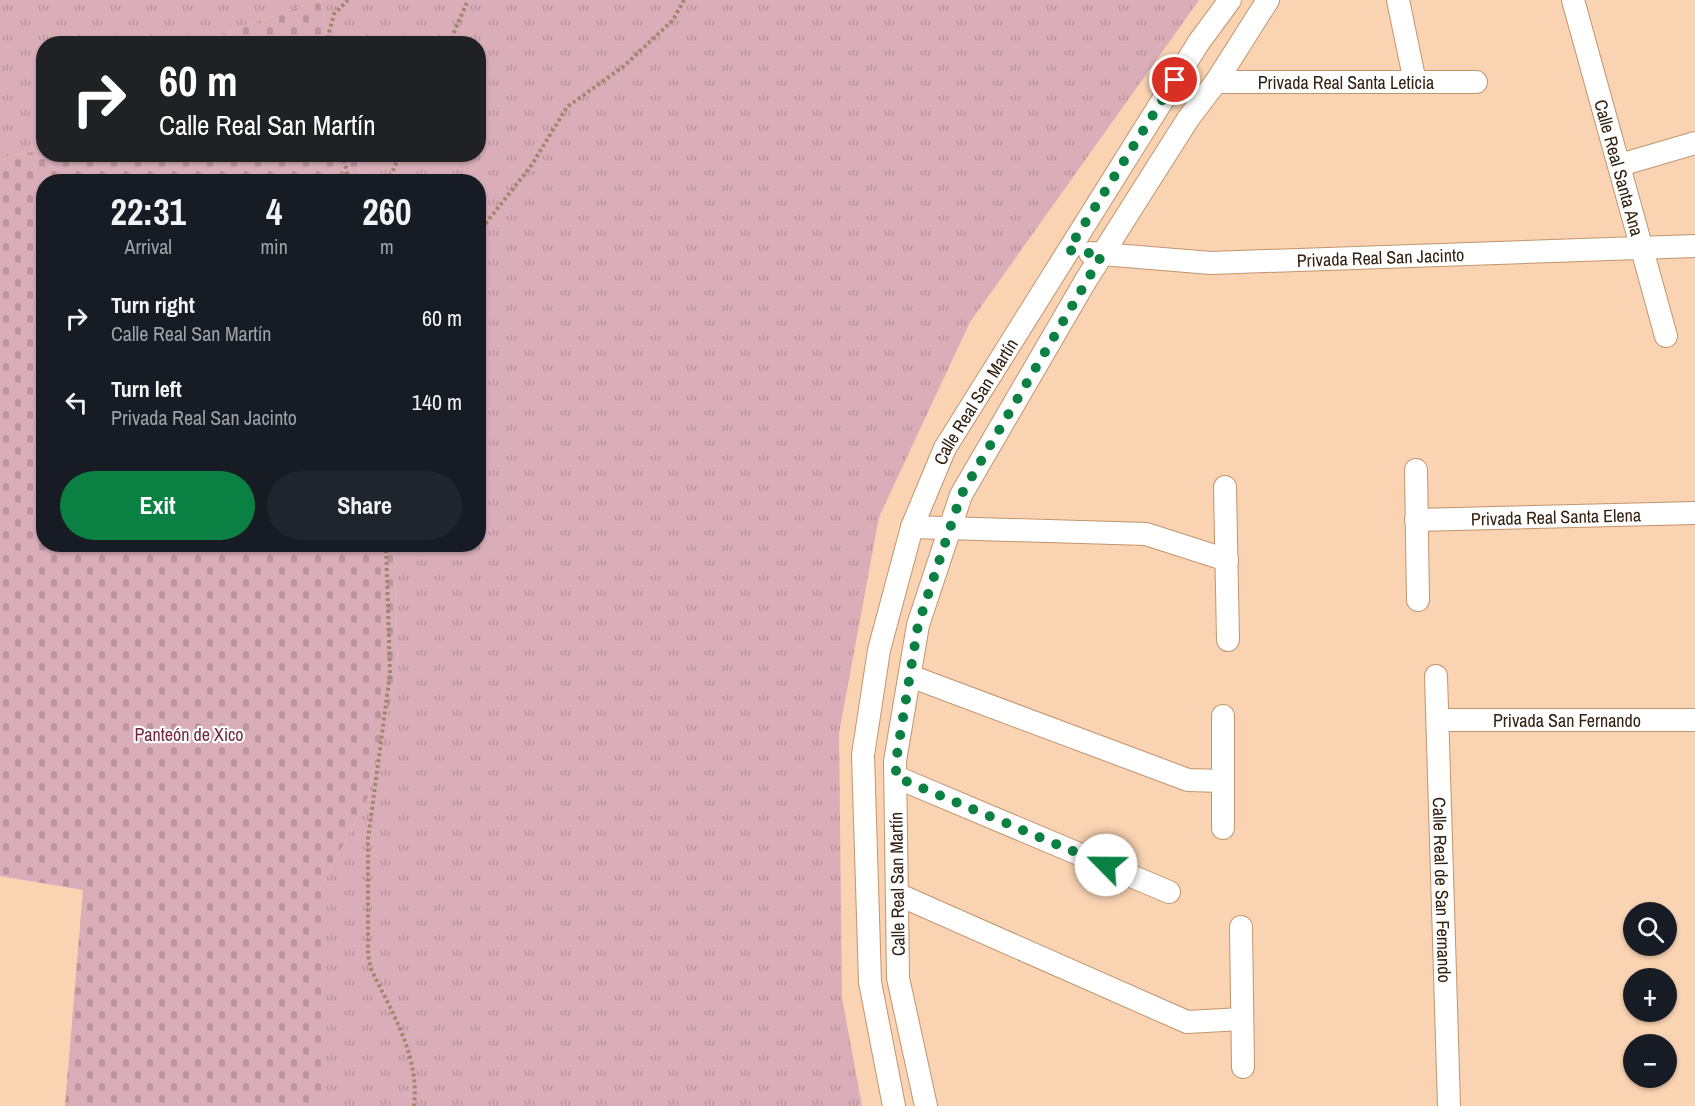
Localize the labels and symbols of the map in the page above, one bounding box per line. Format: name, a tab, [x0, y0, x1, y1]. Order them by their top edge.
pin	[1149, 54, 1200, 105]
street label: Privada Real Santa Leticia	[1258, 70, 1434, 95]
street label: Calle Real Santa Ana	[1589, 97, 1650, 239]
street label: Privada Real San Jacinto	[1296, 242, 1465, 272]
street label: Calle Real San Martín	[927, 333, 1023, 468]
street label: Privada Real Santa Elena	[1471, 502, 1641, 531]
street label: Privada San Fernando	[1493, 708, 1641, 733]
park label: Panteón de Xico	[134, 722, 244, 747]
street label: Calle Real de San Fernando	[1427, 797, 1458, 983]
street label: Calle Real San Martín	[883, 812, 911, 956]
position arrow	[1074, 833, 1138, 897]

